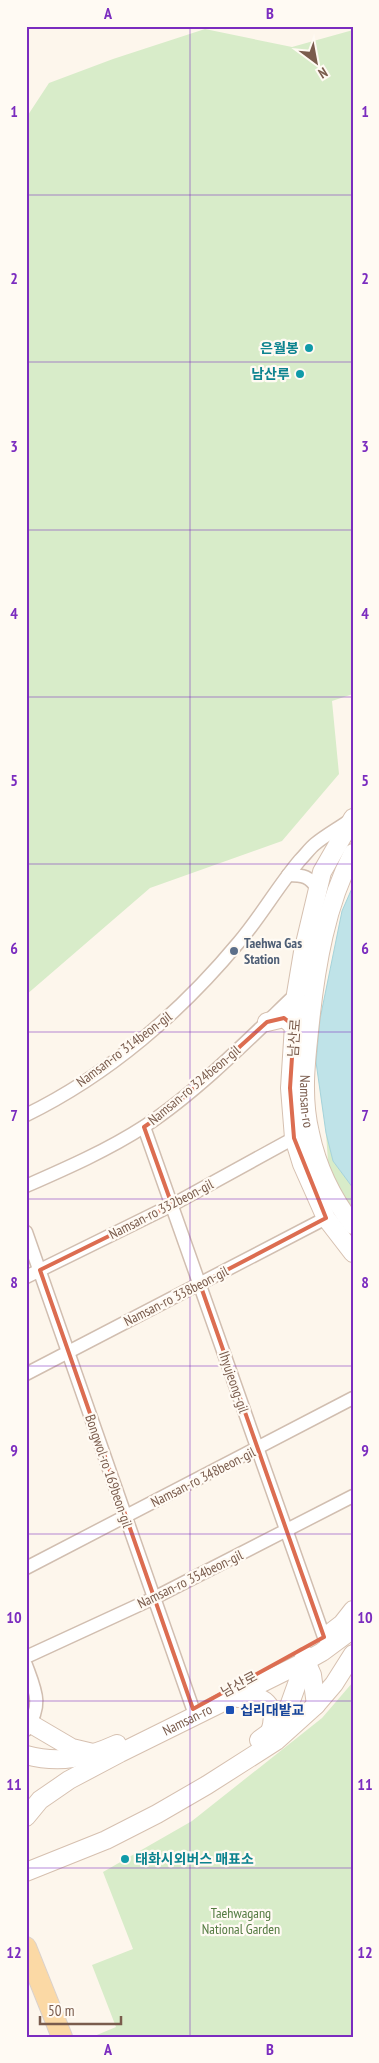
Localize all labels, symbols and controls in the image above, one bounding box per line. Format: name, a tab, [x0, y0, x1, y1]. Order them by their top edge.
text: A	[103, 3, 113, 23]
text: B	[266, 3, 274, 23]
north arrow	[292, 38, 342, 88]
text: N	[315, 63, 331, 83]
text: 1	[10, 101, 18, 121]
text: 1	[361, 101, 369, 121]
text: 2	[10, 268, 18, 288]
text: 2	[361, 268, 369, 288]
place label: 은월봉	[260, 339, 299, 357]
marker: 은월봉	[303, 342, 315, 354]
place label: 남산루	[251, 365, 290, 383]
marker: 남산루	[294, 368, 306, 380]
text: 3	[10, 436, 18, 456]
text: 3	[361, 436, 369, 456]
text: 4	[10, 603, 18, 623]
text: 4	[361, 603, 369, 623]
text: 5	[10, 770, 18, 790]
text: 5	[361, 770, 369, 790]
place label: Taehwa Gas Station	[244, 934, 302, 968]
text: 6	[10, 938, 18, 958]
text: 6	[361, 938, 369, 958]
marker: Taehwa Gas Station	[228, 945, 240, 957]
street label: Namsan-ro 314beon-gil	[73, 1007, 176, 1091]
street label: 남산로	[284, 1018, 304, 1058]
street label: Namsan-ro 324beon-gil	[144, 1041, 244, 1129]
street label: Namsan-ro	[296, 1075, 318, 1129]
text: 7	[10, 1105, 18, 1125]
text: 7	[361, 1105, 369, 1125]
street label: Namsan-ro 332beon-gil	[106, 1175, 217, 1243]
street label: Namsan-ro 338beon-gil	[121, 1262, 232, 1330]
text: 8	[10, 1272, 18, 1292]
text: 8	[361, 1272, 369, 1292]
street label: Ihyujeong-gil	[215, 1349, 253, 1416]
street label: Bongwol-ro 169beon-gil	[81, 1412, 137, 1531]
text: 9	[10, 1440, 18, 1460]
text: 9	[361, 1440, 369, 1460]
street label: Namsan-ro 348beon-gil	[148, 1443, 259, 1511]
street label: Namsan-ro 354beon-gil	[134, 1545, 246, 1612]
text: 10	[6, 1607, 22, 1627]
text: 10	[357, 1607, 373, 1627]
street label: 남산로	[218, 1667, 260, 1701]
street label: Namsan-ro	[160, 1700, 215, 1739]
place label: 십리대밭교	[240, 1701, 305, 1719]
marker: 십리대밭교	[224, 1704, 236, 1716]
text: 11	[6, 1774, 22, 1794]
text: 11	[357, 1774, 373, 1794]
place label: 태화시외버스 매표소	[135, 1850, 254, 1868]
marker: 태화시외버스 매표소	[119, 1853, 131, 1865]
park label: Taehwagang National Garden	[202, 1904, 280, 1938]
text: 12	[6, 1942, 22, 1962]
text: 12	[357, 1942, 373, 1962]
scale bar	[40, 1993, 121, 2025]
text: 50 m	[48, 2001, 74, 2020]
text: A	[103, 2039, 113, 2059]
text: B	[266, 2039, 274, 2059]

